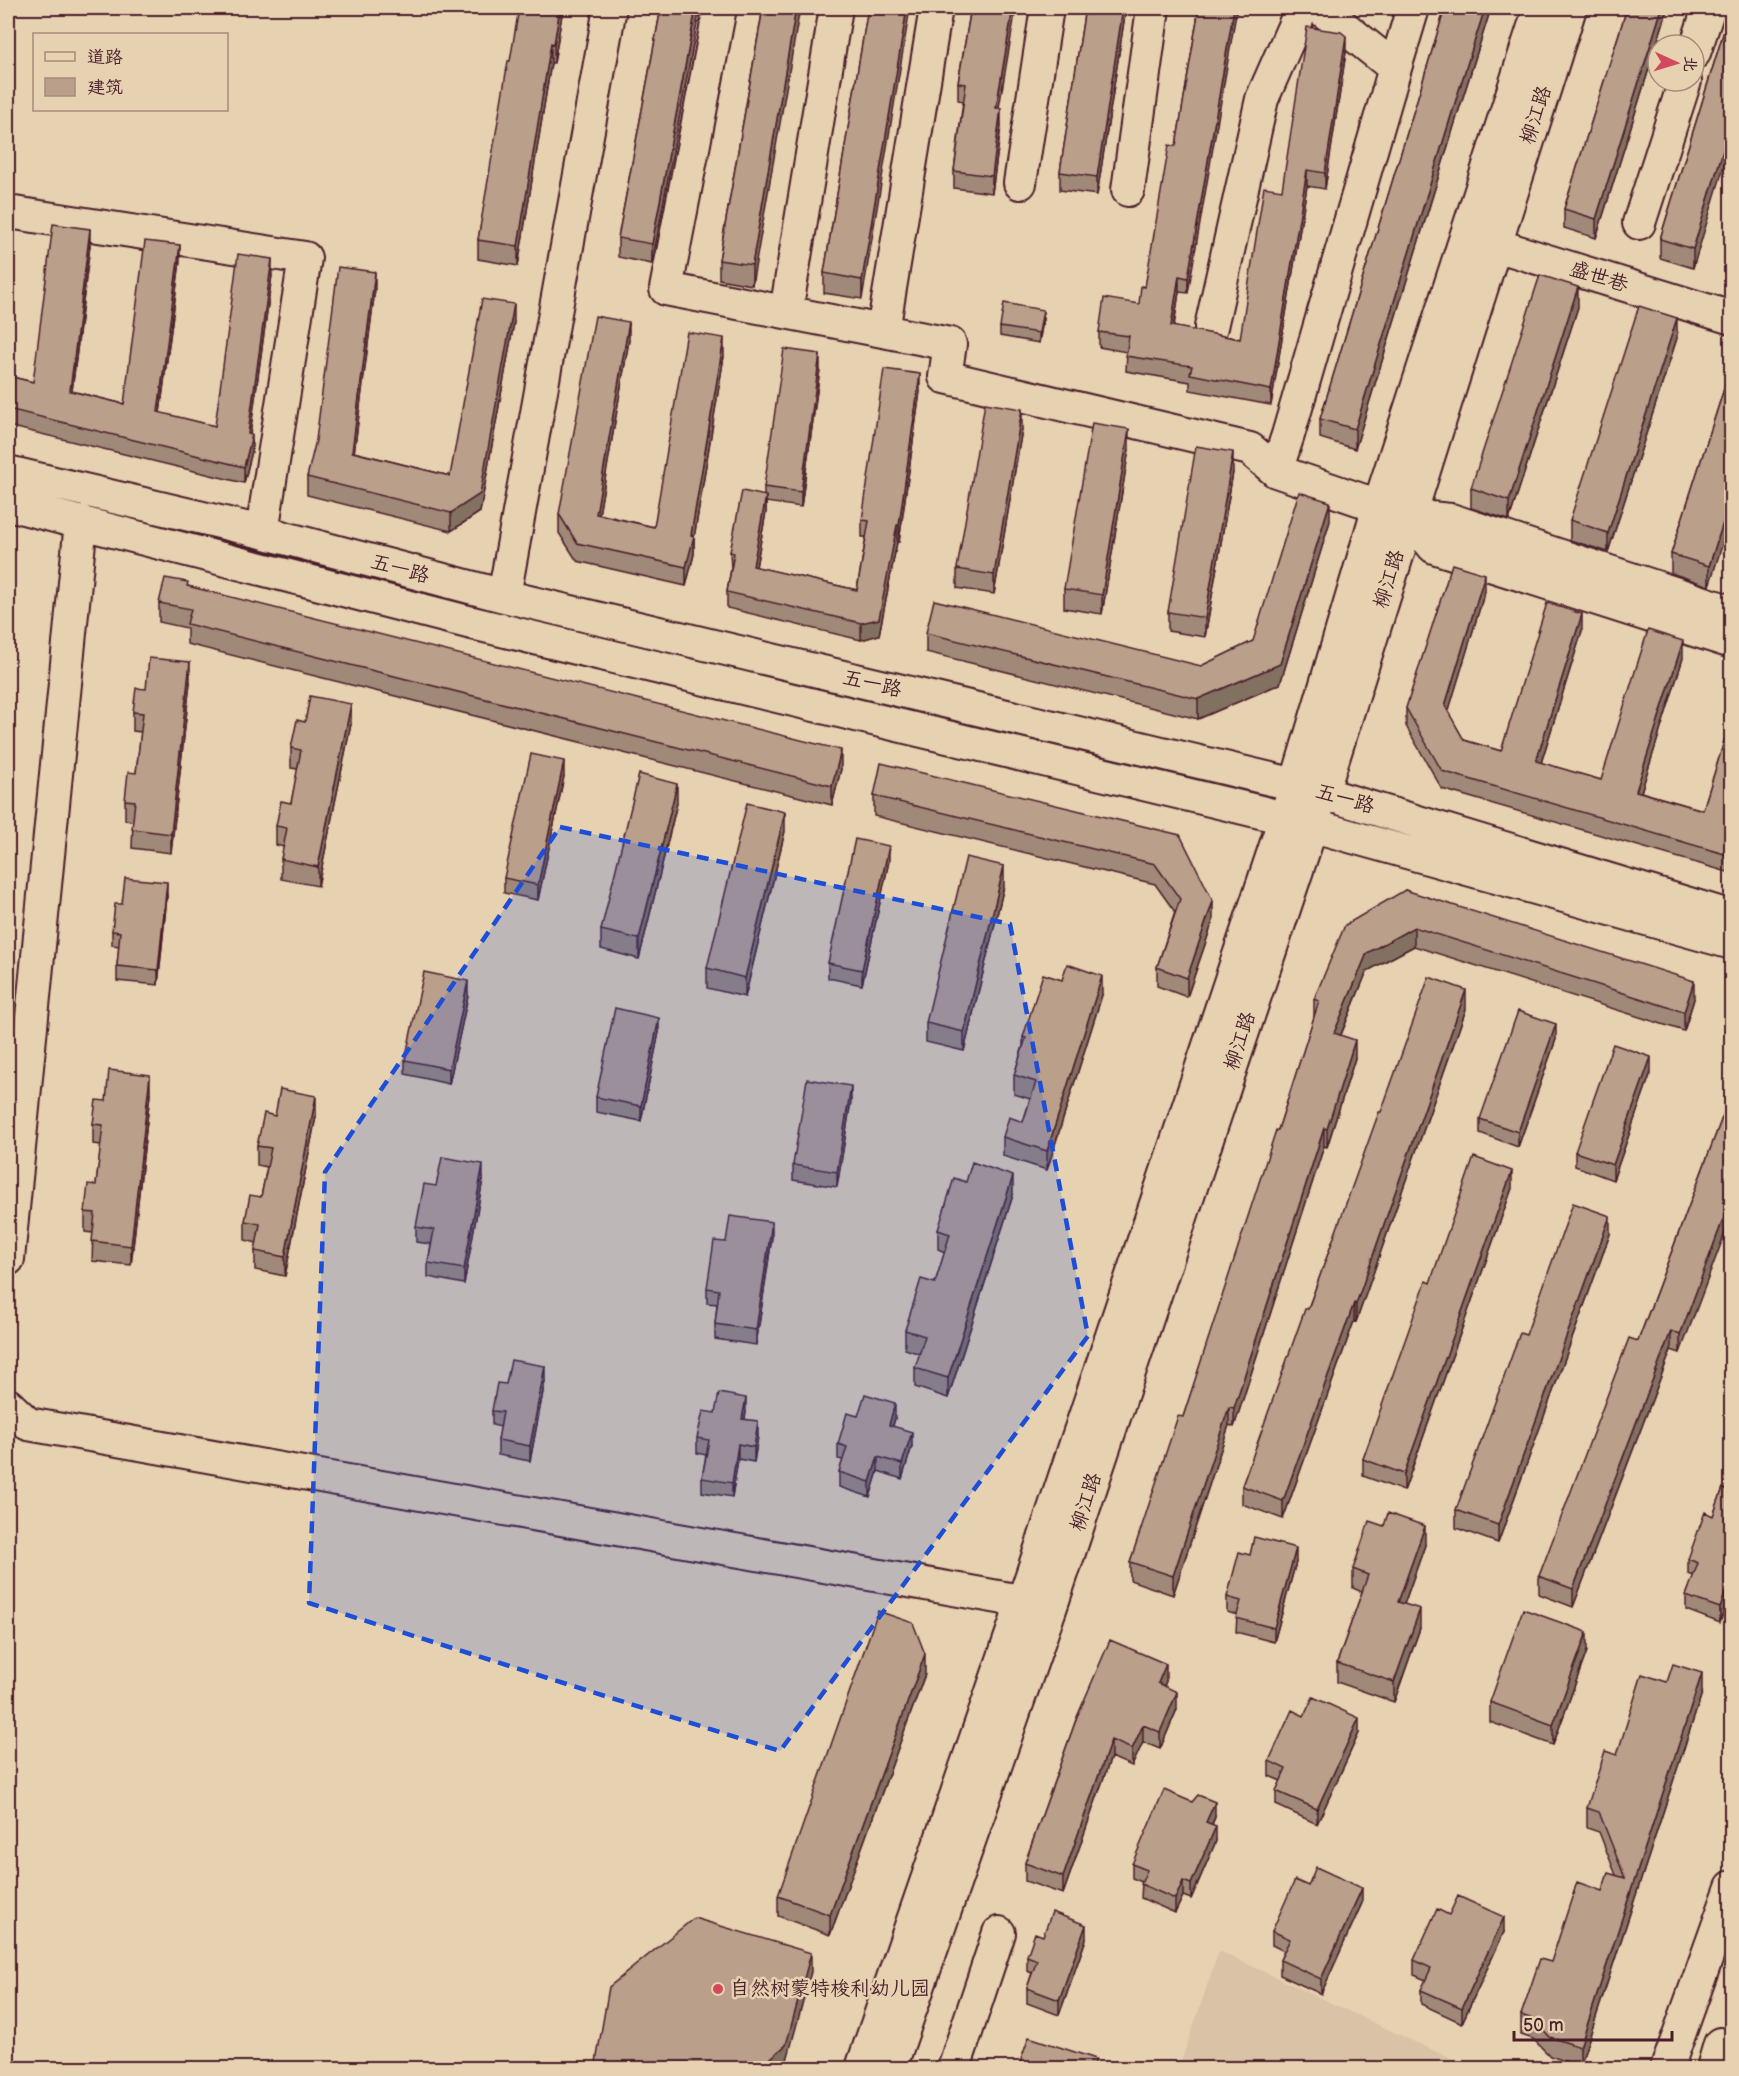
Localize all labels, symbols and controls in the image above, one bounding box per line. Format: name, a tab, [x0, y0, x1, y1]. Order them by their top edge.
legend	[33, 33, 228, 111]
north arrow	[1646, 33, 1706, 93]
text: 道路	[87, 47, 123, 68]
text: 北	[1679, 55, 1700, 73]
text: 建筑	[87, 77, 123, 98]
street label: 柳江路	[1515, 82, 1557, 147]
street label: 盛世巷	[1567, 257, 1632, 298]
street label: 柳江路	[1369, 546, 1410, 611]
street label: 五一路	[368, 550, 433, 589]
street label: 五一路	[840, 666, 905, 703]
street label: 五一路	[1313, 779, 1378, 819]
street label: 柳江路	[1219, 1008, 1261, 1073]
street label: 柳江路	[1065, 1469, 1107, 1534]
place label: 自然树蒙特梭利幼儿园	[730, 1977, 930, 2001]
marker: 自然树蒙特梭利幼儿园	[711, 1982, 725, 1996]
scale bar	[1514, 2004, 1672, 2042]
text: 50 m	[1523, 2015, 1564, 2036]

